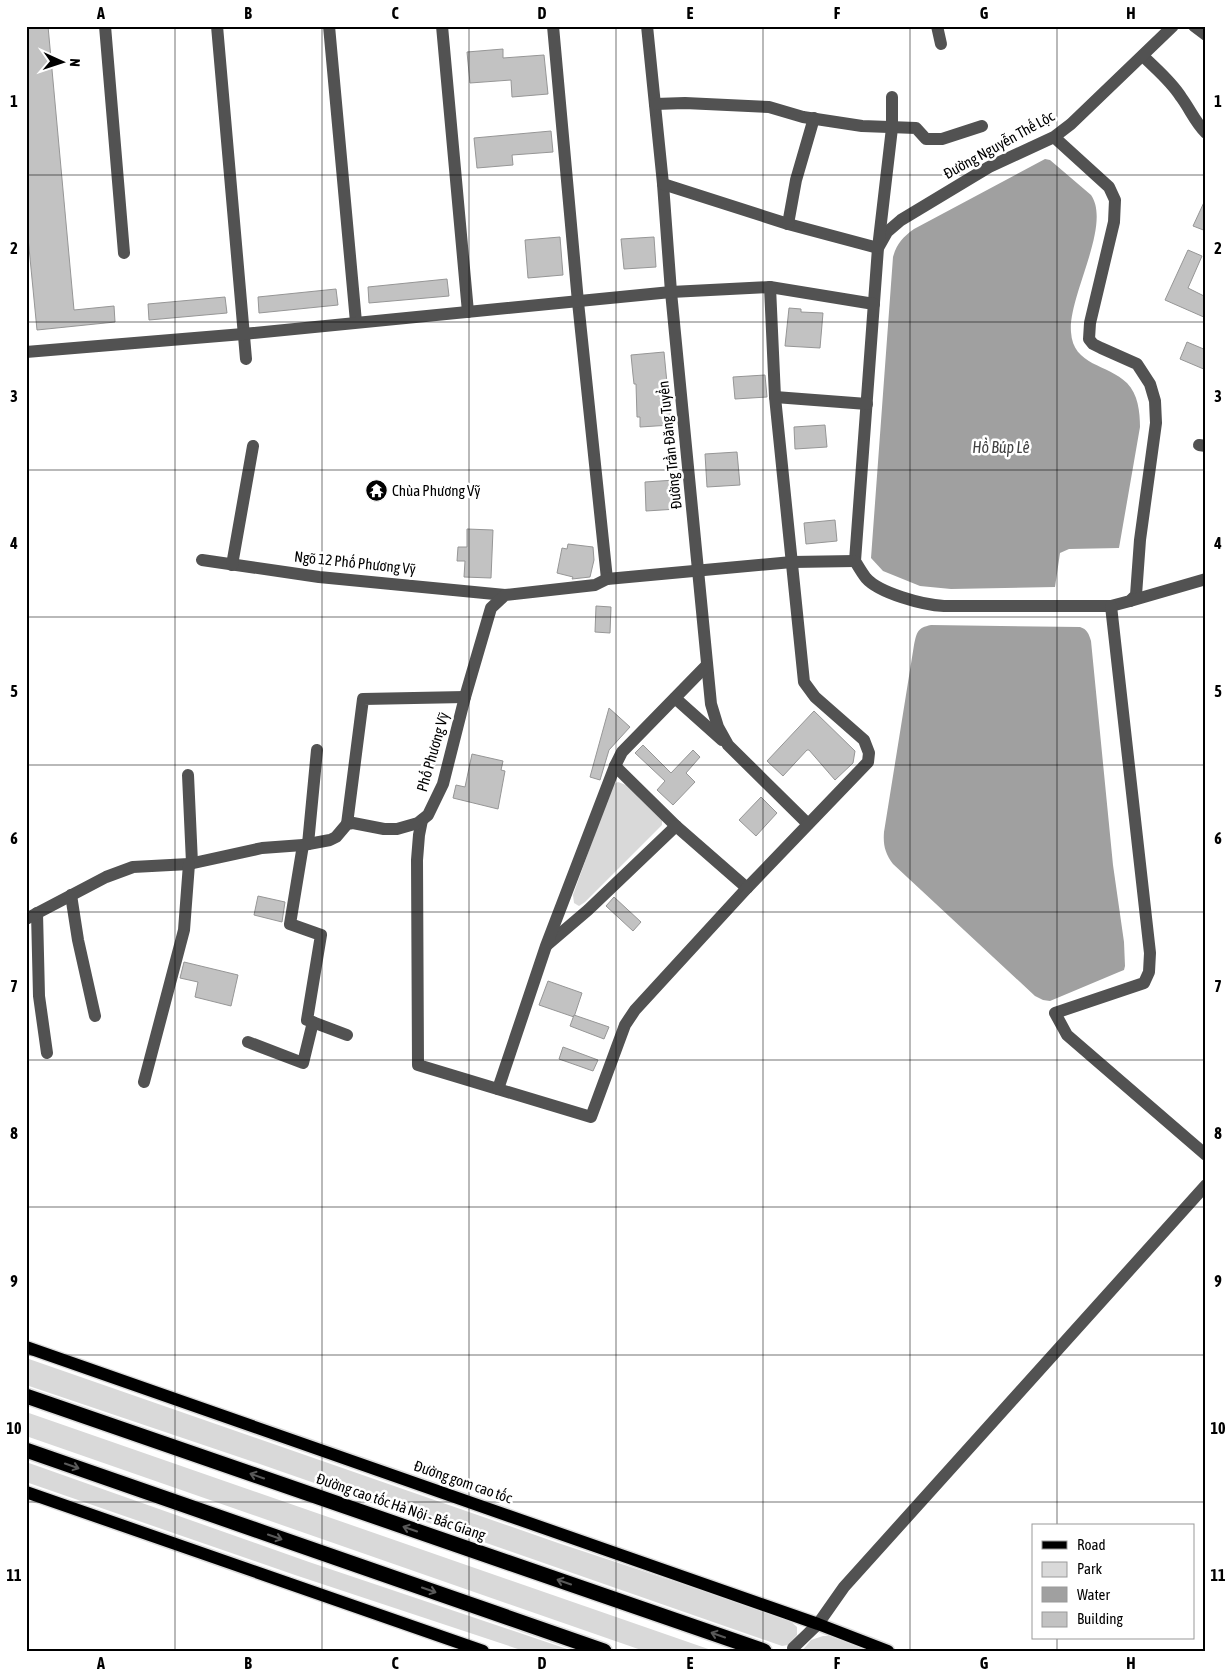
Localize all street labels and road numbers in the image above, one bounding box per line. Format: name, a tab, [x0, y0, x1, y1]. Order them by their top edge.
street label: Đường Nguyễn Thế Lộc	[940, 107, 1058, 182]
street label: Đường Trần Đăng Tuyển	[654, 380, 685, 510]
street label: Ngõ 12 Phố Phương Vỹ	[293, 548, 417, 577]
street label: Phố Phương Vỹ	[413, 710, 452, 794]
street label: Đường gom cao tốc	[412, 1457, 515, 1506]
street label: Đường cao tốc Hà Nội - Bắc Giang	[314, 1470, 488, 1544]

